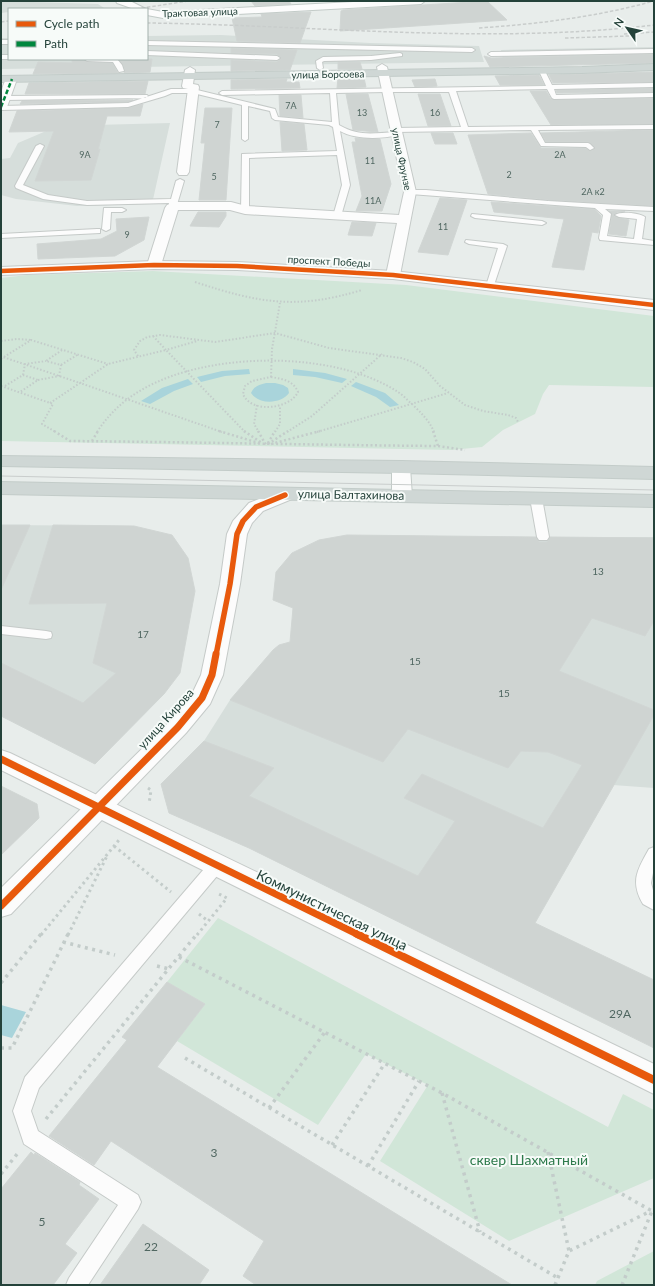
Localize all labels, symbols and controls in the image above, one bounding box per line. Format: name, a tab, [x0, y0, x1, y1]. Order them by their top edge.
street label: Трактовая улица	[162, 5, 238, 19]
legend	[8, 8, 148, 60]
north arrow	[607, 8, 647, 48]
text: N	[611, 15, 626, 29]
text: Cycle path	[44, 16, 99, 31]
text: Path	[44, 36, 68, 51]
street label: улица Борсоева	[291, 67, 365, 81]
house number: 7А	[285, 100, 298, 111]
house number: 13	[357, 107, 367, 118]
house number: 16	[430, 107, 440, 118]
house number: 7	[214, 119, 220, 130]
street label: улица Фрунзе	[390, 127, 414, 191]
house number: 9А	[79, 149, 92, 160]
house number: 2А	[554, 149, 567, 160]
house number: 11	[365, 155, 375, 166]
house number: 2	[506, 169, 512, 180]
house number: 5	[211, 171, 217, 182]
house number: 2А к2	[581, 186, 605, 197]
house number: 11А	[365, 195, 382, 206]
house number: 11	[438, 221, 448, 232]
house number: 9	[124, 229, 130, 240]
street label: проспект Победы	[287, 253, 371, 269]
street label: улица Балтахинова	[298, 486, 404, 503]
house number: 13	[592, 565, 604, 577]
house number: 17	[137, 628, 149, 640]
house number: 15	[409, 655, 421, 667]
street label: улица Кирова	[135, 685, 197, 752]
house number: 15	[498, 687, 510, 699]
street label: Коммунистическая улица	[254, 866, 410, 954]
house number: 29А	[609, 1006, 632, 1021]
house number: 3	[211, 1145, 218, 1160]
park label: сквер Шахматный	[470, 1151, 588, 1168]
house number: 5	[39, 1214, 46, 1229]
house number: 22	[144, 1239, 158, 1254]

